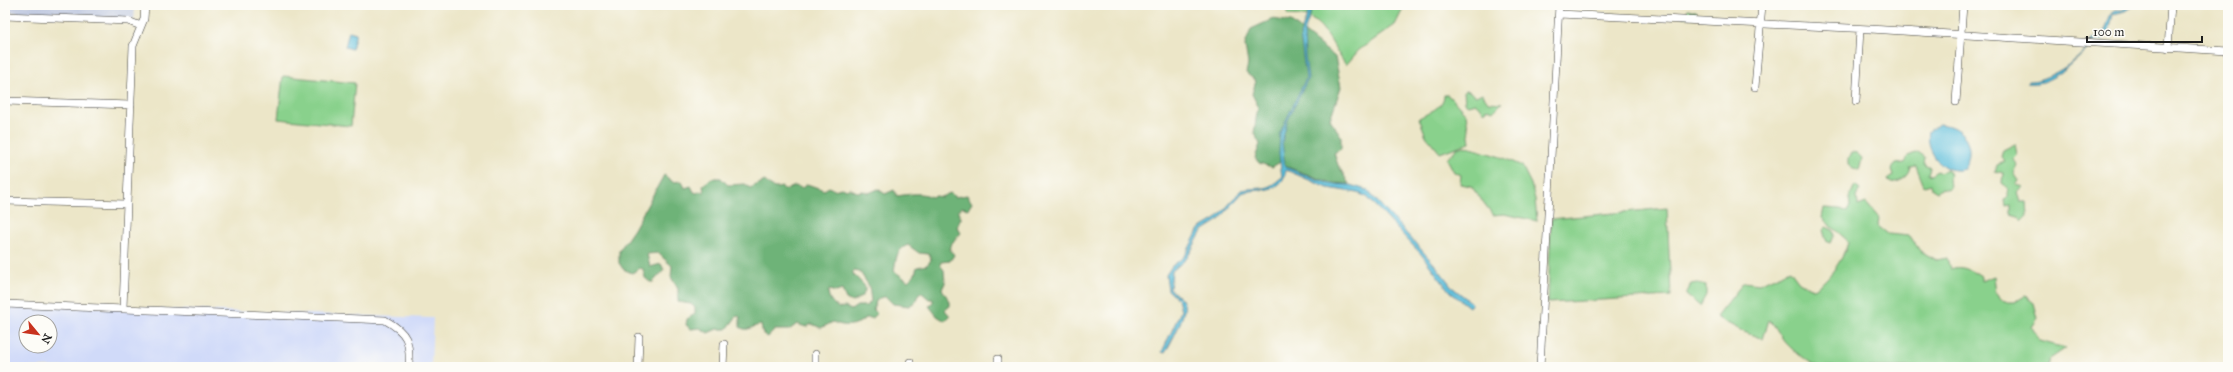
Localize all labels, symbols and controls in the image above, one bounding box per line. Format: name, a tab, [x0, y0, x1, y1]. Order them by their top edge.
scale bar	[2087, 18, 2202, 44]
text: 100 m	[2093, 25, 2124, 39]
north arrow	[18, 314, 58, 354]
text: N	[38, 331, 54, 346]

